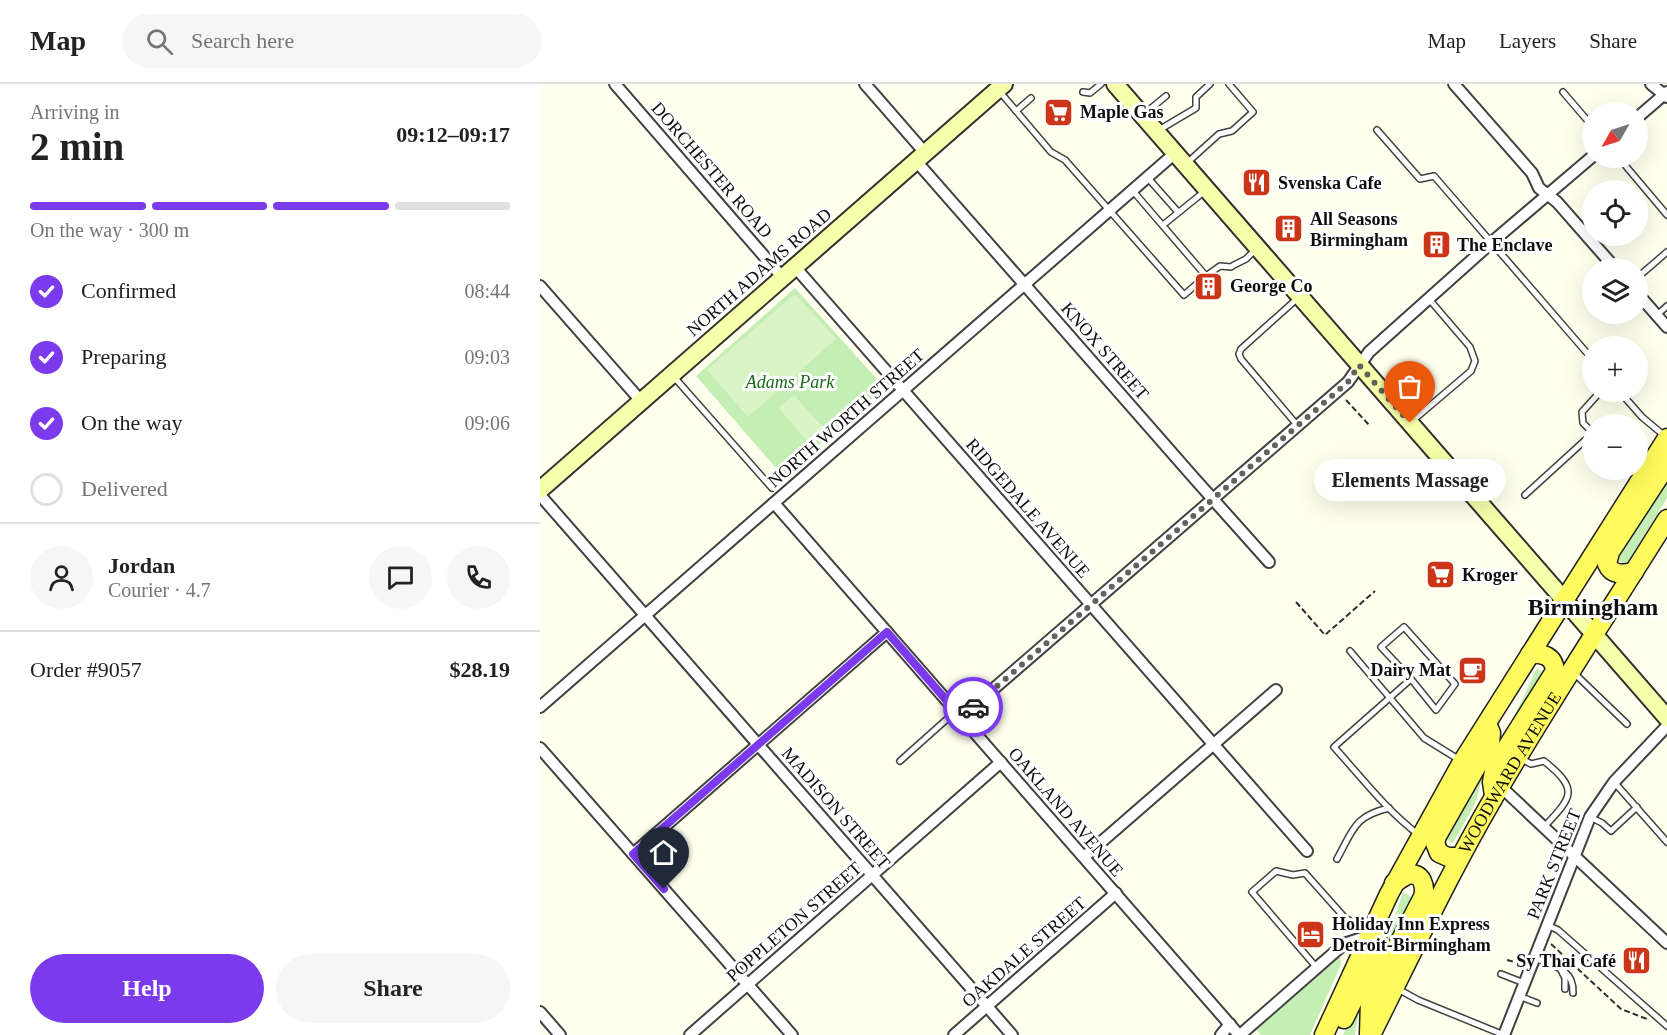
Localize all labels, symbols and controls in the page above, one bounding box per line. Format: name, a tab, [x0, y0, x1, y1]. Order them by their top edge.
search box	[122, 14, 542, 68]
text: Map	[30, 25, 86, 56]
icon: search	[143, 25, 176, 58]
text: Search here	[191, 28, 294, 53]
text: Map	[1428, 29, 1466, 53]
text: Layers	[1499, 29, 1556, 53]
text: Share	[1589, 29, 1637, 53]
supermarket icon: Maple Gas	[1043, 96, 1075, 128]
street label: DORCHESTER ROAD	[648, 98, 776, 242]
text: Arriving in	[30, 101, 119, 123]
place label: Maple Gas	[1080, 102, 1164, 122]
north arrow	[1582, 102, 1648, 168]
map controls	[1582, 102, 1648, 480]
text: 09:12–09:17	[396, 122, 510, 147]
text: 2 min	[30, 125, 124, 168]
restaurant icon: Svenska Cafe	[1241, 167, 1273, 199]
place label: Svenska Cafe	[1278, 173, 1382, 193]
button: locate	[1582, 180, 1648, 246]
street label: NORTH ADAMS ROAD	[683, 204, 835, 340]
place label: All Seasons Birmingham	[1310, 209, 1408, 250]
building icon: All Seasons Birmingham	[1273, 213, 1305, 245]
text: On the way · 300 m	[30, 219, 189, 241]
building icon: The Enclave	[1420, 229, 1452, 261]
place label: The Enclave	[1457, 235, 1553, 255]
button: layers	[1582, 258, 1648, 324]
building icon: George Co	[1193, 270, 1225, 302]
icon: check	[30, 275, 63, 308]
place label: George Co	[1230, 276, 1312, 296]
text: Confirmed	[81, 278, 176, 303]
text: 08:44	[464, 280, 510, 302]
street label: KNOX STREET	[1057, 298, 1153, 404]
button: +	[1582, 336, 1648, 402]
icon: check	[30, 341, 63, 374]
text: Preparing	[81, 344, 167, 369]
street label: NORTH WORTH STREET	[764, 345, 928, 491]
text: 09:03	[464, 346, 510, 368]
pin	[1384, 361, 1435, 423]
icon: bag	[1393, 370, 1426, 403]
park label: Adams Park	[745, 372, 835, 392]
icon: check	[30, 407, 63, 440]
text: On the way	[81, 410, 182, 435]
text: 09:06	[464, 412, 510, 434]
button: −	[1582, 414, 1648, 480]
street label: RIDGEDALE AVENUE	[962, 434, 1094, 582]
callout: Elements Massage	[1314, 459, 1506, 501]
text: Elements Massage	[1331, 469, 1489, 491]
text: Delivered	[81, 476, 168, 501]
button: person	[30, 546, 93, 609]
button: chat	[369, 546, 432, 609]
button: phone	[447, 546, 510, 609]
text: Jordan	[108, 553, 175, 578]
supermarket icon: Kroger	[1425, 559, 1457, 591]
place label: Kroger	[1462, 565, 1518, 585]
text: Courier · 4.7	[108, 579, 211, 601]
district label: Birmingham	[1528, 594, 1658, 620]
cafe icon: Dairy Mat	[1456, 654, 1488, 686]
text: Order #9057	[30, 657, 142, 682]
text: $28.19	[450, 657, 510, 682]
place label: Dairy Mat	[1371, 660, 1451, 680]
courier	[943, 677, 1003, 737]
street label: WOODWARD AVENUE	[1454, 688, 1565, 857]
icon: car	[957, 691, 990, 724]
street label: MADISON STREET	[778, 743, 894, 873]
street label: OAKLAND AVENUE	[1005, 743, 1127, 881]
street label: PARK STREET	[1523, 806, 1585, 922]
pin	[638, 827, 689, 889]
icon: home	[647, 836, 680, 869]
street label: POPPLETON STREET	[722, 858, 866, 986]
street label: OAKDALE STREET	[958, 893, 1090, 1011]
place label: Holiday Inn Express Detroit-Birmingham	[1332, 914, 1491, 955]
hotel icon: Holiday Inn Express Detroit-Birmingham	[1295, 918, 1327, 950]
restaurant icon: Sy Thai Café	[1621, 945, 1653, 977]
place label: Sy Thai Café	[1516, 951, 1616, 971]
button: Help	[30, 954, 264, 1023]
button: Share	[276, 954, 510, 1023]

